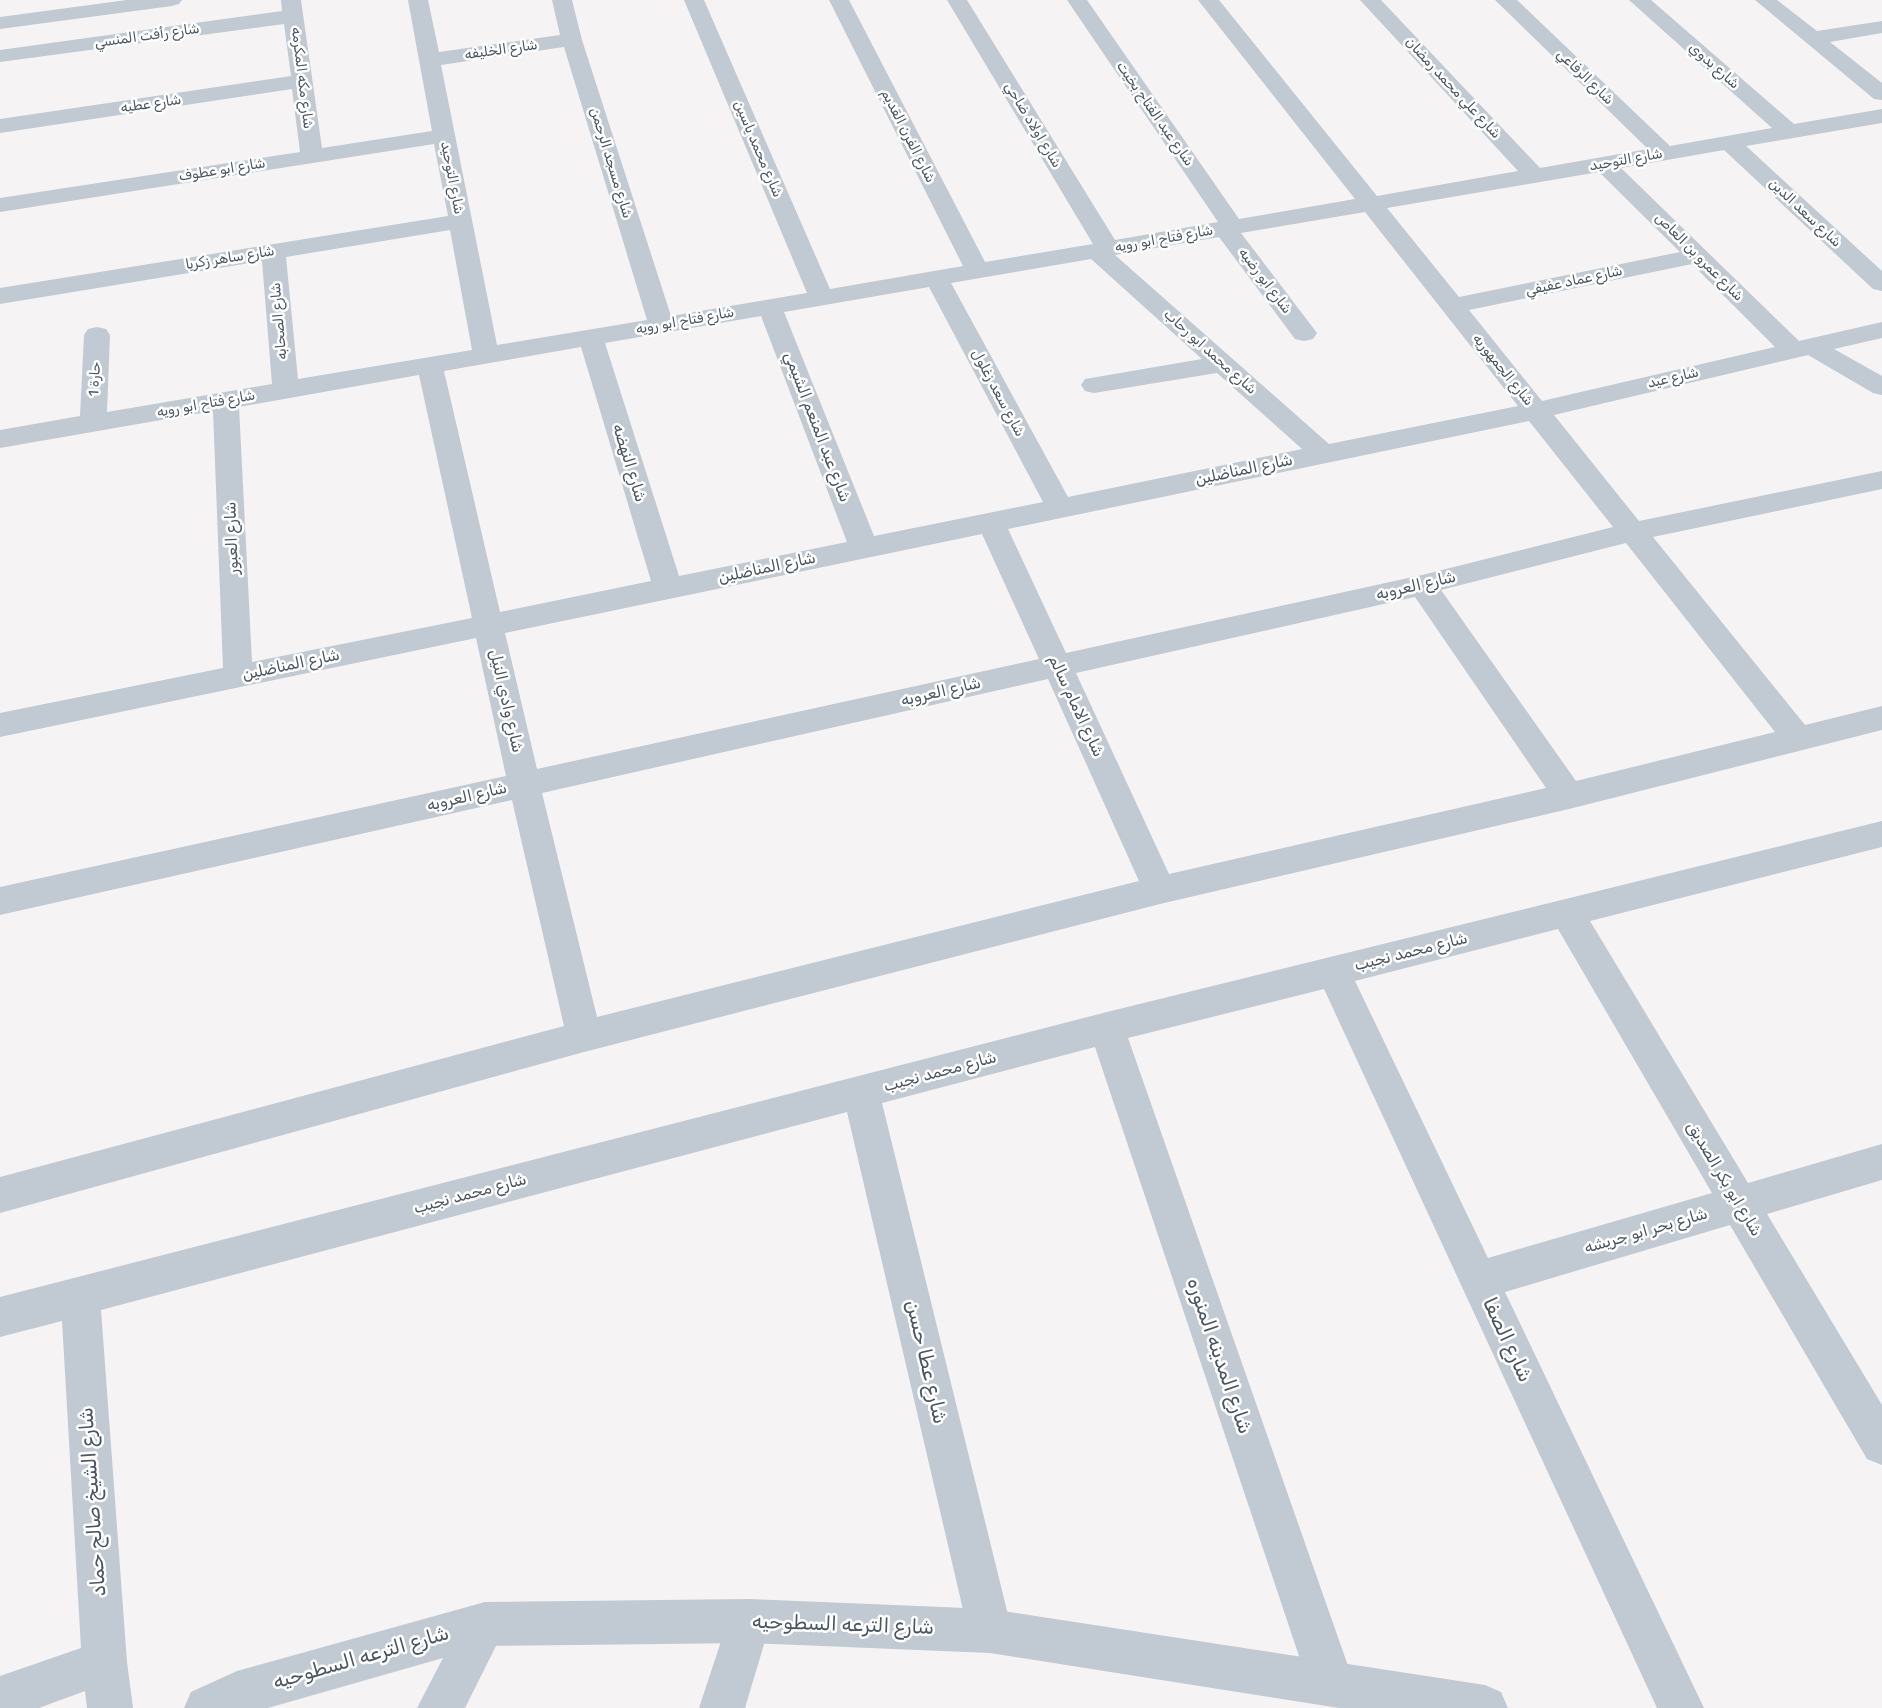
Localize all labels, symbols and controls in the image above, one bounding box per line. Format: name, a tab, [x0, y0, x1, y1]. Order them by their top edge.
street label: شارع رأفت المنسي	[94, 20, 200, 52]
street label: شارع مكه المكرمه	[287, 26, 317, 130]
street label: شارع علي محمد رمضان	[1402, 34, 1504, 142]
street label: شارع الخليفه	[463, 37, 539, 63]
street label: شارع بدوي	[1685, 39, 1743, 93]
street label: شارع الرفاعي	[1553, 46, 1617, 108]
street label: شارع عبد الفتاح بخيت	[1113, 58, 1197, 170]
street label: شارع اولاد ضاحي	[1001, 79, 1065, 171]
street label: شارع الفرن القديم	[877, 86, 939, 186]
street label: شارع عطيه	[120, 91, 182, 117]
street label: شارع محمد ياسين	[730, 98, 786, 200]
street label: شارع مسجد الرحمن	[586, 106, 636, 220]
street label: شارع التوحيد	[437, 140, 467, 216]
street label: شارع التوحيد	[1588, 145, 1664, 175]
street label: شارع ابو عطوف	[177, 155, 267, 185]
street label: شارع سعد الدين	[1765, 175, 1845, 251]
street label: شارع عمرو بن العاص	[1651, 209, 1747, 305]
street label: شارع فتاح ابو رويه	[1113, 222, 1215, 256]
street label: شارع ساهر زكريا	[184, 243, 276, 273]
street label: شارع ابو رضيه	[1235, 245, 1295, 317]
street label: شارع عماد عفيفي	[1524, 263, 1624, 299]
street label: شارع الصحابه	[267, 282, 291, 360]
street label: شارع فتاح ابو رويه	[634, 304, 736, 338]
street label: شارع محمد ابو رحاب	[1160, 306, 1260, 398]
street label: شارع الجمهوريه	[1469, 331, 1537, 409]
street label: شارع سعد زغلول	[968, 346, 1028, 440]
street label: شارع عبد المنعم الشيمي	[780, 349, 854, 505]
street label: حارة 1	[86, 361, 104, 397]
street label: شارع عيد	[1646, 364, 1700, 392]
street label: شارع فتاح ابو رويه	[155, 387, 257, 421]
street label: شارع النهضه	[608, 422, 650, 504]
street label: شارع المناضلين	[1194, 450, 1294, 490]
street label: شارع العبور	[221, 501, 243, 575]
street label: شارع المناضلين	[717, 548, 817, 588]
street label: شارع العروبه	[1374, 567, 1458, 605]
street label: شارع المناضلين	[241, 645, 341, 685]
street label: شارع وادي النيل	[485, 647, 527, 755]
street label: شارع الامام سالم	[1044, 652, 1108, 760]
street label: شارع العروبه	[899, 673, 983, 711]
street label: شارع العروبه	[425, 778, 509, 816]
street label: شارع محمد نجيب	[1352, 929, 1470, 975]
street label: شارع محمد نجيب	[881, 1048, 999, 1096]
street label: شارع ابو بكر الصديق	[1682, 1118, 1766, 1240]
street label: شارع محمد نجيب	[411, 1170, 529, 1218]
street label: شارع بحر ابو جريشه	[1582, 1204, 1710, 1258]
street label: شارع المدينه المنوره	[1181, 1275, 1257, 1437]
street label: شارع الصفا	[1477, 1294, 1537, 1386]
street label: شارع عطا حسن	[900, 1298, 952, 1426]
street label: شارع الشيخ صالح حماد	[74, 1407, 112, 1597]
street label: شارع الترعه السطوحيه	[752, 1610, 934, 1640]
street label: شارع الترعه السطوحيه	[270, 1621, 452, 1695]

